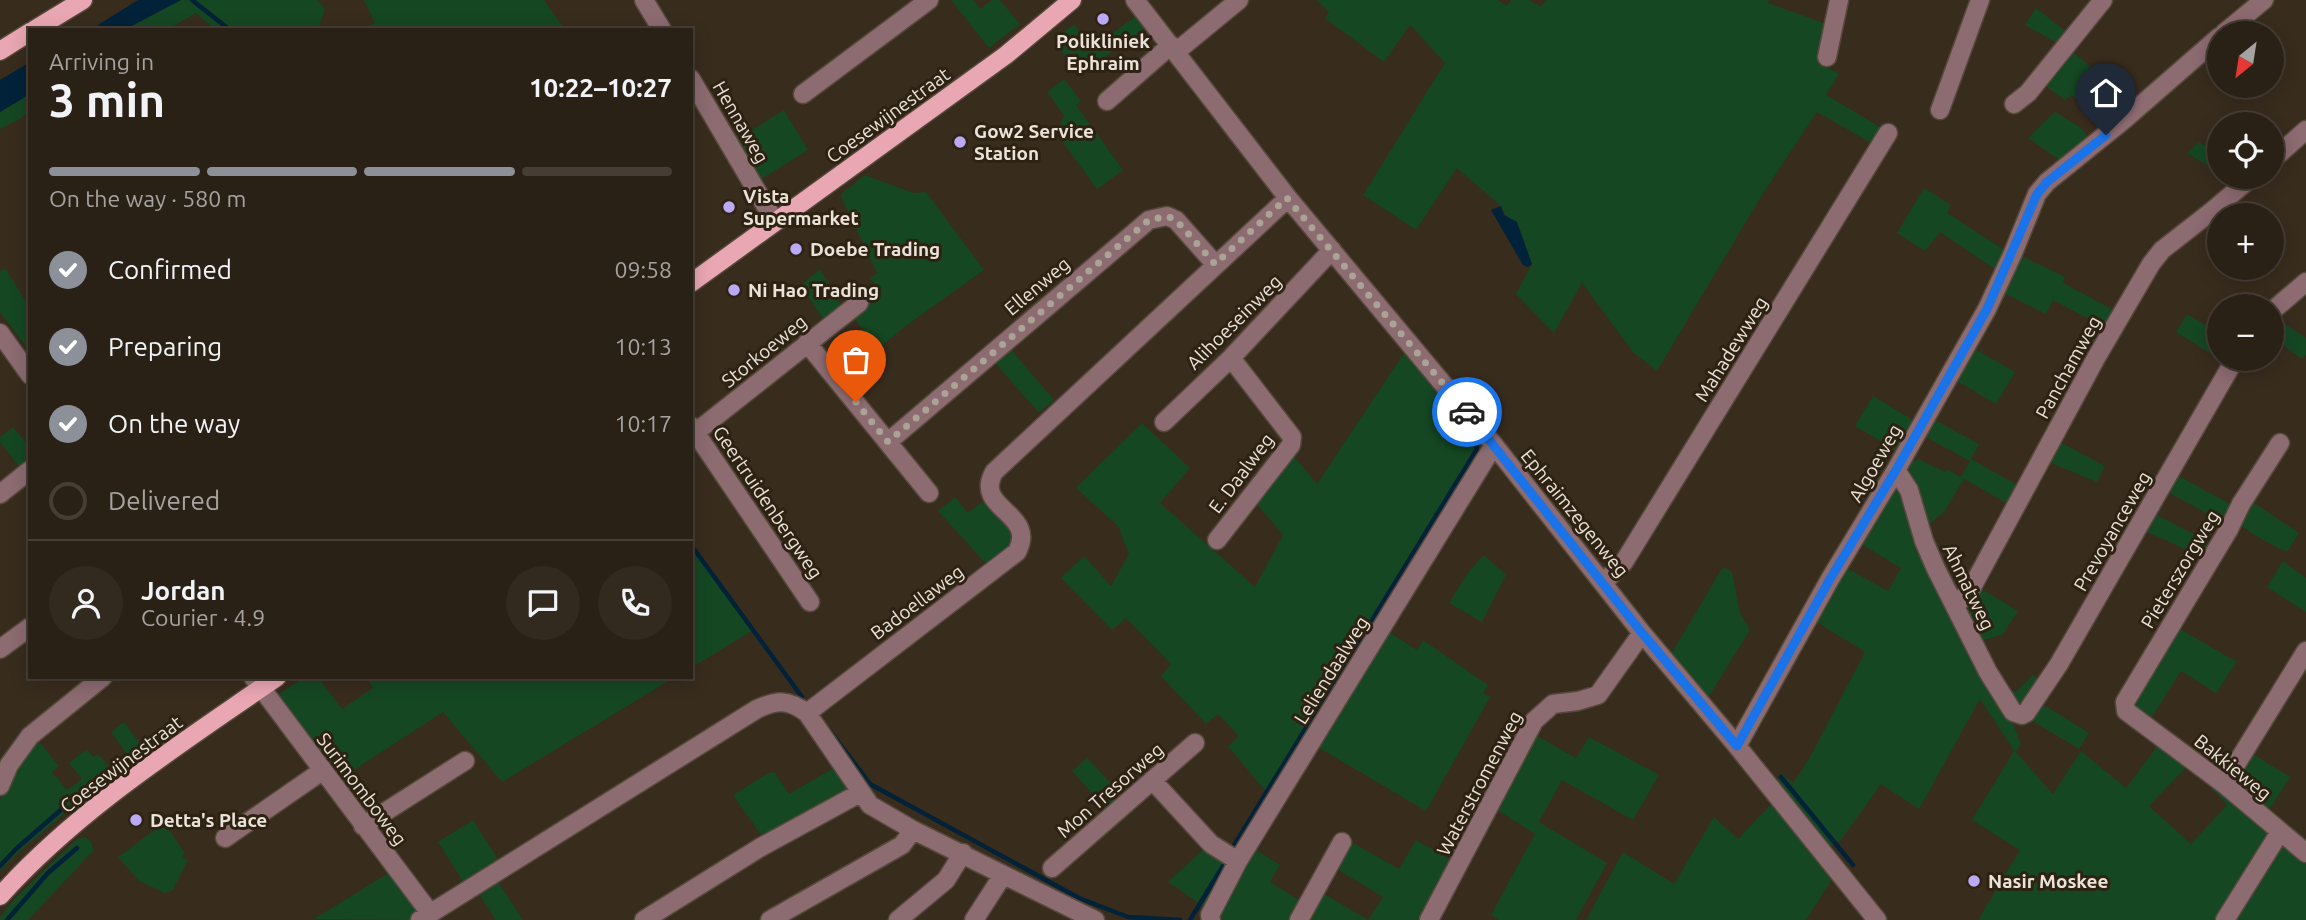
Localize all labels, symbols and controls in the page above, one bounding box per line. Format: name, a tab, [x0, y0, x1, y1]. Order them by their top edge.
marker: Polikliniek Ephraim	[1095, 11, 1111, 27]
north arrow	[2207, 21, 2284, 98]
map controls	[2207, 21, 2284, 371]
place label: Polikliniek Ephraim	[1056, 30, 1150, 74]
text: Arriving in	[49, 49, 154, 74]
street label: Coesewijnestraat	[822, 63, 954, 167]
pin	[2076, 63, 2136, 135]
text: 10:22–10:27	[529, 73, 672, 102]
text: 3 min	[49, 74, 165, 126]
icon: home	[2087, 74, 2125, 112]
street label: Hennaweg	[709, 77, 773, 167]
button: locate	[2207, 112, 2284, 189]
place label: Gow2 Service Station	[974, 120, 1094, 164]
marker: Gow2 Service Station	[952, 134, 968, 150]
place label: Vista Supermarket	[743, 185, 859, 229]
text: On the way · 580 m	[49, 186, 246, 211]
marker: Vista Supermarket	[721, 199, 737, 215]
button: +	[2207, 203, 2284, 280]
place label: Doebe Trading	[810, 238, 940, 260]
marker: Doebe Trading	[788, 241, 804, 257]
icon: check	[49, 251, 87, 289]
street label: Ellenweg	[1000, 252, 1074, 320]
text: Confirmed	[108, 255, 232, 284]
text: 09:58	[614, 257, 672, 282]
street label: Alihoeseinweg	[1182, 270, 1286, 374]
place label: Ni Hao Trading	[748, 279, 879, 301]
marker: Ni Hao Trading	[726, 282, 742, 298]
street label: Mahadewweg	[1690, 292, 1772, 406]
button: −	[2207, 294, 2284, 371]
street label: Storkoeweg	[717, 310, 811, 392]
street label: Panchamweg	[2031, 312, 2105, 422]
icon: check	[49, 328, 87, 366]
pin	[826, 330, 886, 402]
text: Preparing	[108, 332, 222, 361]
text: 10:13	[614, 334, 672, 359]
icon: bag	[837, 341, 875, 379]
courier	[1432, 377, 1502, 447]
icon: car	[1448, 393, 1486, 431]
icon: check	[49, 405, 87, 443]
text: On the way	[108, 409, 240, 438]
text: 10:17	[614, 411, 672, 436]
street label: Algoeweg	[1844, 420, 1906, 506]
street label: Geertruidenbergweg	[709, 422, 827, 582]
street label: E. Daalweg	[1204, 429, 1278, 517]
street label: Ephraimzegenweg	[1517, 445, 1633, 581]
street label: Prevoyanceweg	[2069, 467, 2155, 595]
text: Delivered	[108, 486, 220, 515]
street label: Pieterszorgweg	[2136, 506, 2224, 632]
street label: Ahmatweg	[1939, 540, 1999, 634]
street label: Badoellaweg	[866, 560, 968, 644]
button: person	[49, 566, 123, 640]
button: chat	[506, 566, 580, 640]
button: phone	[598, 566, 672, 640]
text: Jordan	[141, 576, 226, 605]
text: Courier · 4.9	[141, 605, 265, 630]
street label: Leliendaalweg	[1289, 612, 1373, 728]
street label: Waterstromenweg	[1432, 707, 1526, 859]
street label: Coesewijnestraat	[56, 711, 187, 817]
street label: Surimomboweg	[313, 729, 411, 849]
street label: Bakkieweg	[2190, 729, 2276, 805]
street label: Mon Tresorweg	[1052, 738, 1168, 842]
place label: Detta's Place	[150, 809, 267, 831]
marker: Detta's Place	[128, 812, 144, 828]
place label: Nasir Moskee	[1988, 870, 2108, 892]
marker: Nasir Moskee	[1966, 873, 1982, 889]

